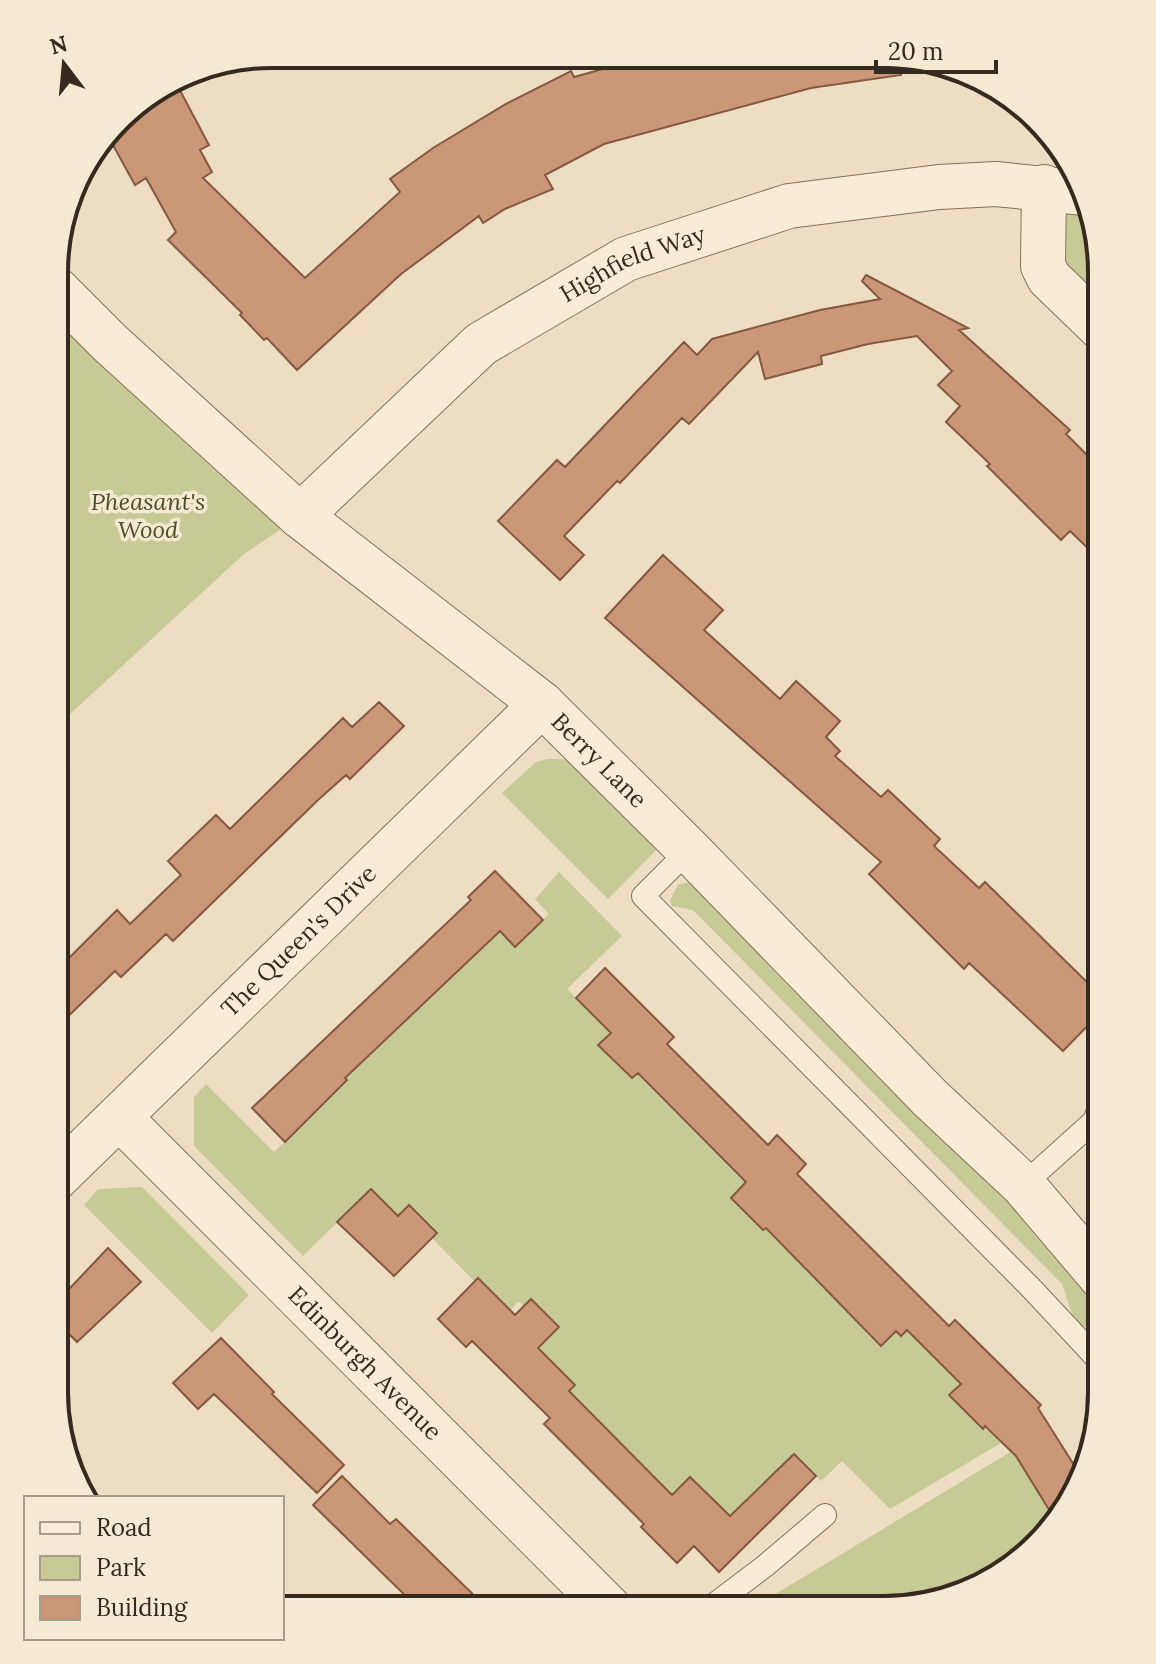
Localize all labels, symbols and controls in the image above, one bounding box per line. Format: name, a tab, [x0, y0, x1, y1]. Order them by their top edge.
north arrow	[24, 24, 104, 104]
scale bar	[876, 24, 996, 74]
text: N	[46, 29, 71, 61]
text: 20 m	[888, 36, 944, 67]
street label: Highfield Way	[554, 218, 709, 309]
park label: Pheasant's Wood	[91, 486, 205, 545]
street label: Berry Lane	[545, 706, 654, 814]
street label: The Queen's Drive	[214, 858, 383, 1024]
street label: Edinburgh Avenue	[282, 1279, 449, 1447]
legend	[24, 1496, 284, 1640]
text: Road	[96, 1512, 152, 1543]
text: Park	[96, 1552, 146, 1583]
text: Building	[96, 1592, 188, 1623]

